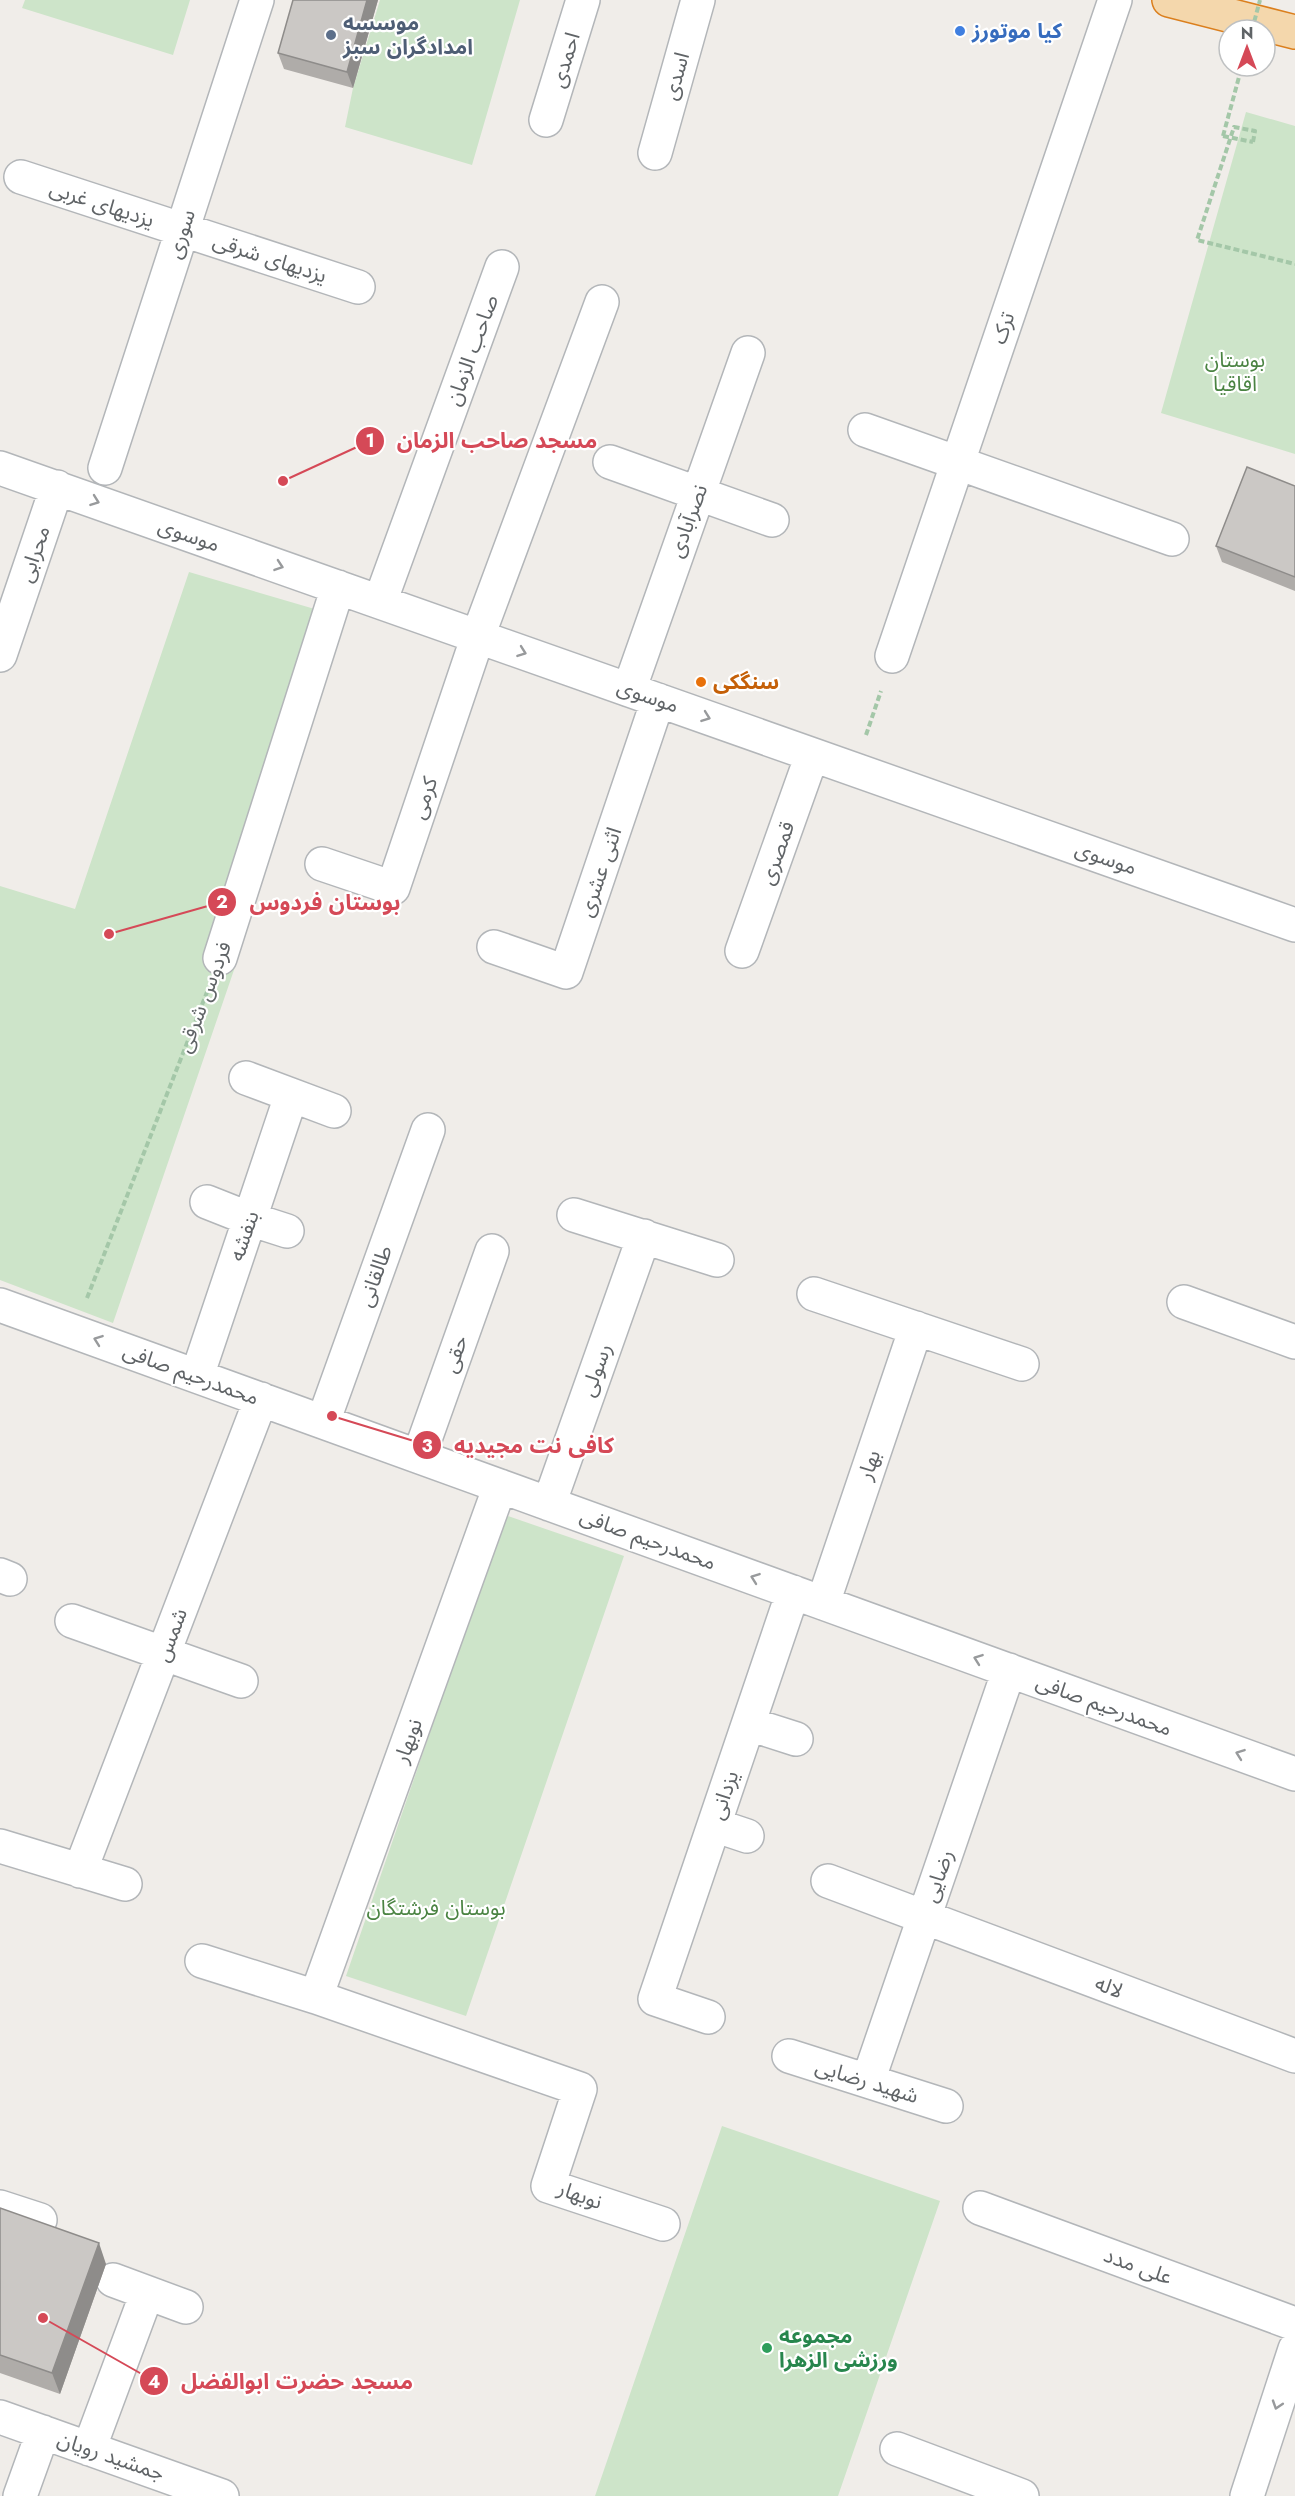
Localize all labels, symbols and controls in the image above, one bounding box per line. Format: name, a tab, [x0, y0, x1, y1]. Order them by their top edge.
place label: موسسه امدادگران سبز	[342, 8, 473, 62]
place label: کیا موتورز	[971, 16, 1063, 46]
north arrow	[1217, 18, 1277, 78]
text: N	[1241, 22, 1253, 45]
marker: کیا موتورز	[953, 24, 967, 38]
marker: موسسه امدادگران سبز	[324, 28, 338, 42]
street label: احمدی	[542, 29, 588, 91]
street label: اسدی	[655, 49, 697, 103]
street label: یزدیهای غربی	[46, 173, 158, 235]
street label: سوری	[159, 206, 203, 262]
street label: یزدیهای شرقی	[209, 225, 331, 291]
street label: صاحب الزمان	[438, 290, 506, 410]
street label: ترک	[984, 308, 1022, 348]
park label: بوستان اقاقیا	[1205, 345, 1265, 399]
callout: مسجد صاحب الزمان	[355, 421, 609, 461]
text: مسجد صاحب الزمان	[397, 424, 597, 456]
text: 1	[365, 428, 375, 454]
street label: نصرآبادی	[661, 480, 715, 562]
one-way arrow	[89, 494, 100, 507]
street label: موسوی	[154, 511, 224, 559]
street label: محرابی	[10, 522, 58, 586]
one-way arrow	[273, 559, 283, 572]
one-way arrow	[516, 644, 527, 657]
place label: سنگکی	[713, 667, 779, 697]
street label: موسوی	[613, 672, 683, 720]
marker: سنگکی	[694, 675, 708, 689]
one-way arrow	[700, 709, 711, 722]
street label: کرمی	[403, 773, 445, 823]
street label: قمصری	[752, 817, 802, 889]
street label: اثنی عشری	[571, 823, 629, 921]
street label: موسوی	[1071, 834, 1141, 882]
callout: بوستان فردوس	[207, 882, 412, 922]
text: بوستان فردوس	[249, 886, 401, 918]
text: 2	[216, 889, 228, 915]
street label: فردوس شرقی	[169, 937, 239, 1057]
street label: بنفشه	[221, 1207, 267, 1265]
street label: طالقانی	[350, 1241, 400, 1311]
street label: حقی	[435, 1331, 475, 1377]
one-way arrow	[93, 1335, 103, 1348]
street label: محمدرحیم صافی	[119, 1335, 263, 1413]
street label: رسولی	[573, 1339, 619, 1401]
callout: کافی نت مجیدیه	[412, 1425, 626, 1465]
text: کافی نت مجیدیه	[454, 1429, 615, 1461]
text: 3	[421, 1433, 433, 1459]
street label: بهار	[850, 1446, 888, 1485]
street label: محمدرحیم صافی	[576, 1500, 720, 1578]
one-way arrow	[750, 1573, 761, 1585]
street label: شمس	[147, 1604, 195, 1666]
one-way arrow	[973, 1654, 984, 1666]
street label: محمدرحیم صافی	[1032, 1666, 1176, 1744]
street label: نوبهار	[386, 1714, 430, 1769]
one-way arrow	[1235, 1748, 1246, 1761]
street label: یزدانی	[702, 1766, 746, 1824]
street label: رضایی	[915, 1846, 961, 1906]
park label: بوستان فرشتگان	[366, 1893, 506, 1923]
street label: لاله	[1091, 1968, 1127, 2006]
street label: شهید رضایی	[812, 2051, 922, 2111]
street label: نوبهار	[552, 2173, 607, 2217]
street label: علی مدد	[1100, 2240, 1176, 2292]
place label: مجموعه ورزشی الزهرا	[779, 2321, 898, 2375]
marker: مجموعه ورزشی الزهرا	[760, 2341, 774, 2355]
callout: مسجد حضرت ابوالفضل	[139, 2361, 425, 2401]
text: مسجد حضرت ابوالفضل	[181, 2365, 413, 2397]
text: 4	[148, 2369, 160, 2395]
one-way arrow	[1272, 2399, 1284, 2410]
street label: جمشید رویان	[53, 2424, 169, 2488]

